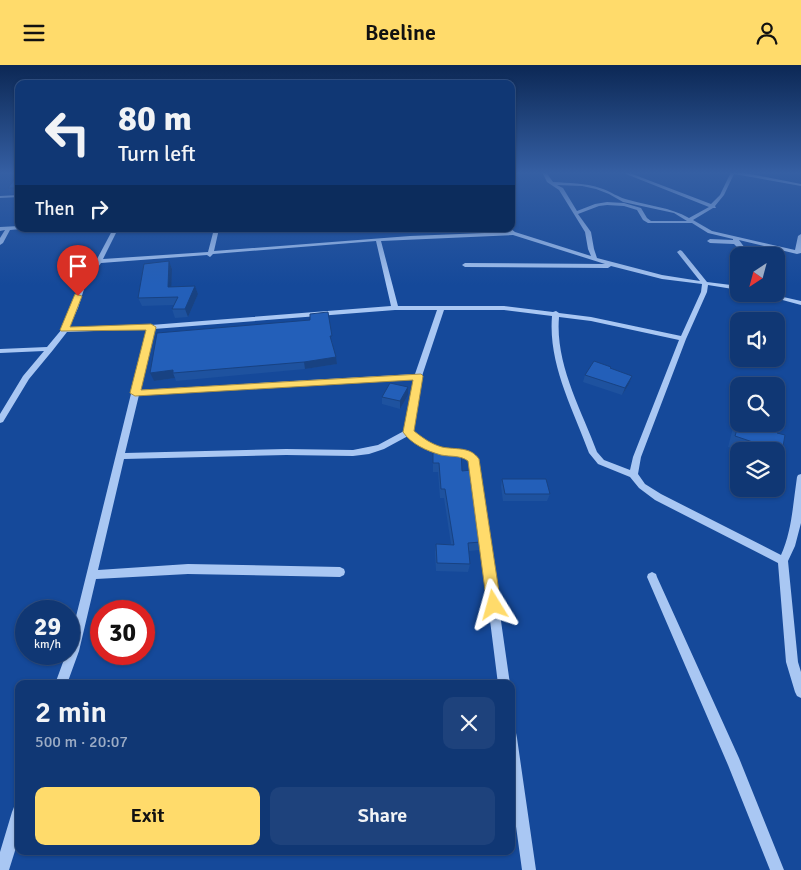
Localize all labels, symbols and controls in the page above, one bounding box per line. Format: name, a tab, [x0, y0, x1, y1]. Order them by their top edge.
icon: menu	[20, 19, 48, 47]
text: Beeline	[365, 19, 436, 46]
icon: person	[753, 19, 781, 47]
text: 80 m	[118, 97, 192, 140]
icon: left	[35, 100, 100, 165]
text: Turn left	[118, 140, 196, 167]
icon: right	[85, 195, 113, 223]
text: Then	[35, 197, 75, 221]
pin	[57, 245, 99, 296]
north arrow	[730, 247, 785, 303]
map controls	[730, 247, 785, 497]
icon: arrive	[64, 252, 92, 280]
button: sound	[730, 312, 785, 367]
button: search	[730, 377, 785, 432]
button: layers	[730, 442, 785, 497]
position arrow	[467, 578, 519, 630]
speed limit sign: 30	[90, 600, 155, 665]
text: 29	[34, 611, 61, 642]
text: km/h	[34, 637, 61, 652]
text: 2 min	[35, 694, 107, 731]
button: close	[443, 697, 495, 749]
text: 500 m · 20:07	[35, 732, 128, 752]
button: Exit	[35, 787, 260, 845]
button: Share	[270, 787, 495, 845]

